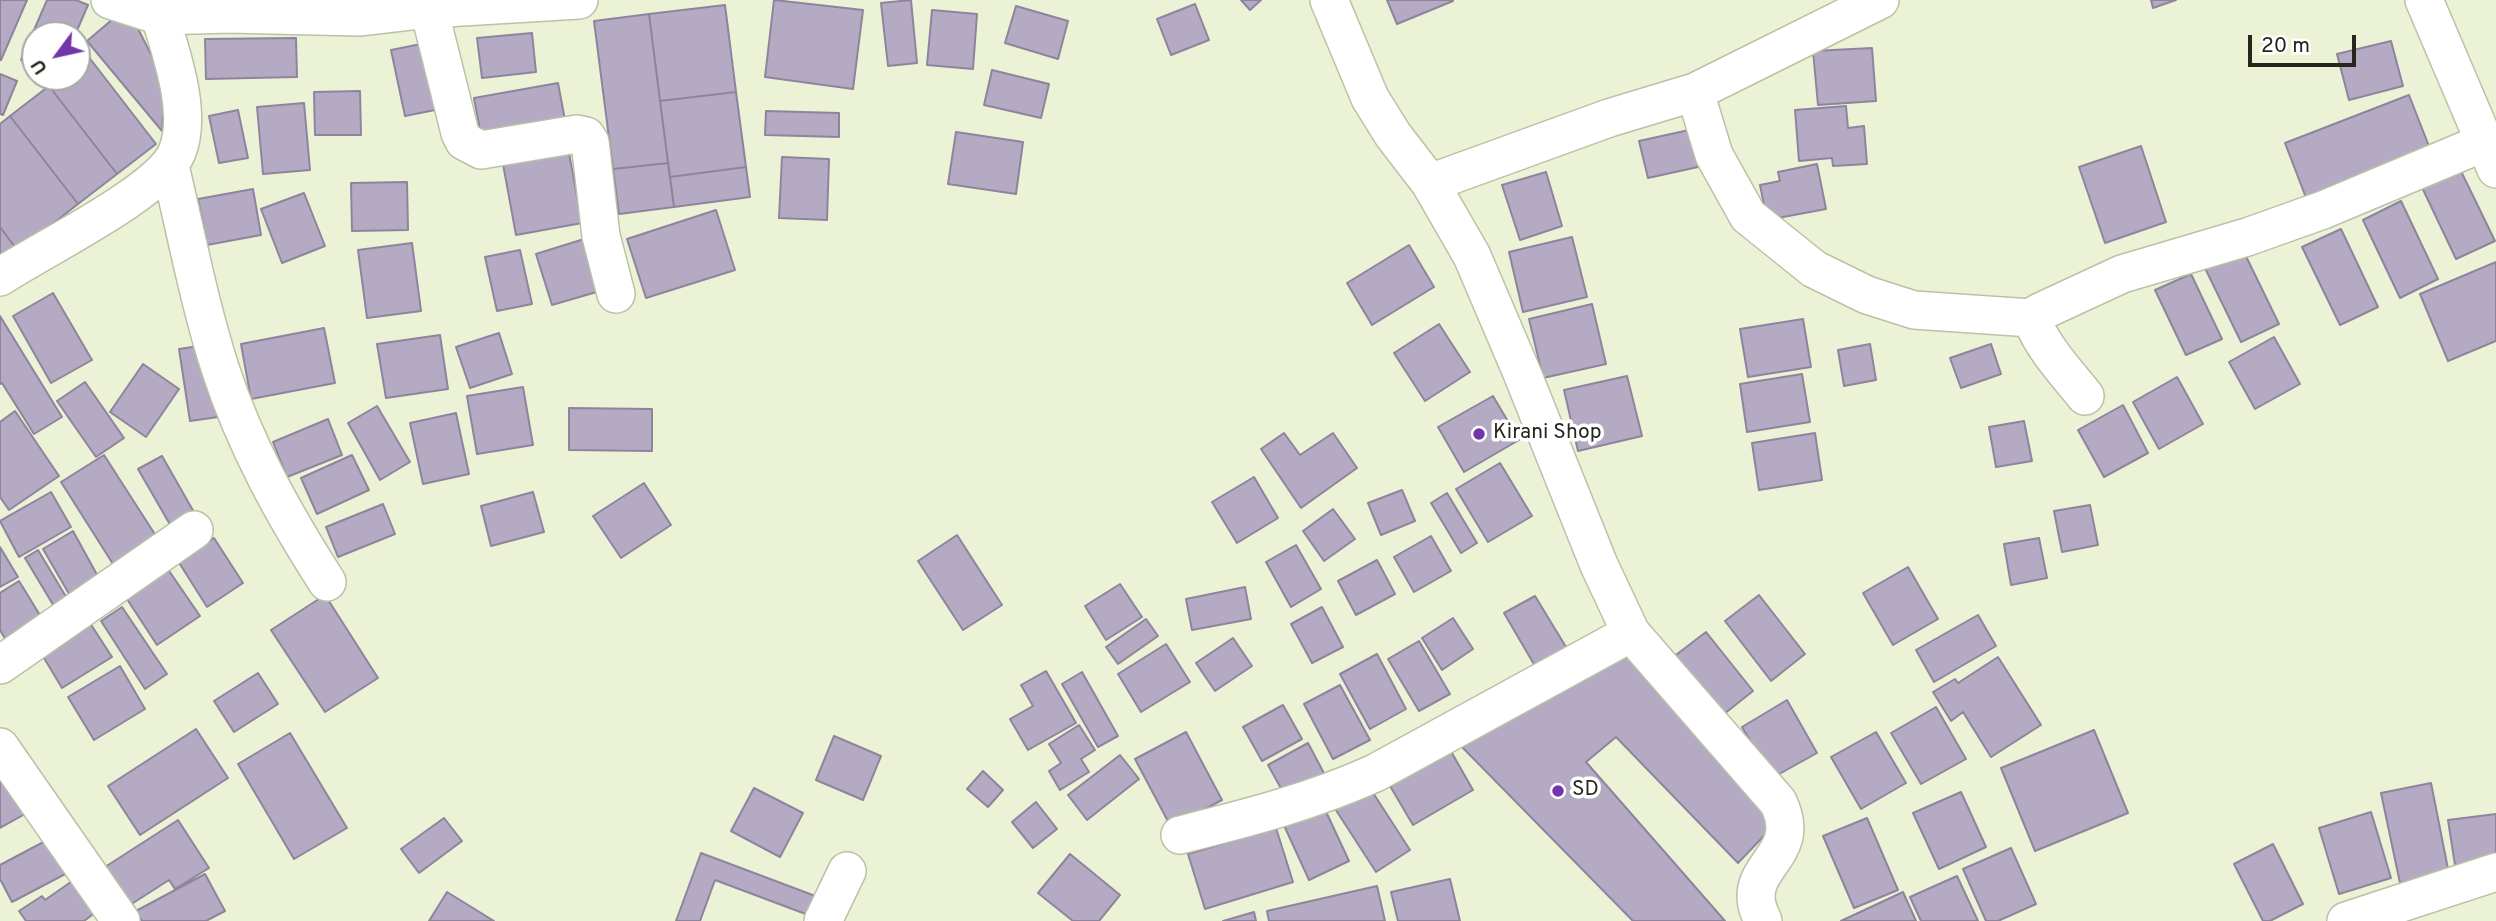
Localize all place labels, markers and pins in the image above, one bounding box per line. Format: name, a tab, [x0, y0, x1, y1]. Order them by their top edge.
place label: Kirani Shop	[1493, 421, 1602, 447]
marker: Kirani Shop	[1471, 426, 1487, 442]
place label: SD	[1572, 778, 1599, 804]
marker: SD	[1550, 783, 1566, 799]

